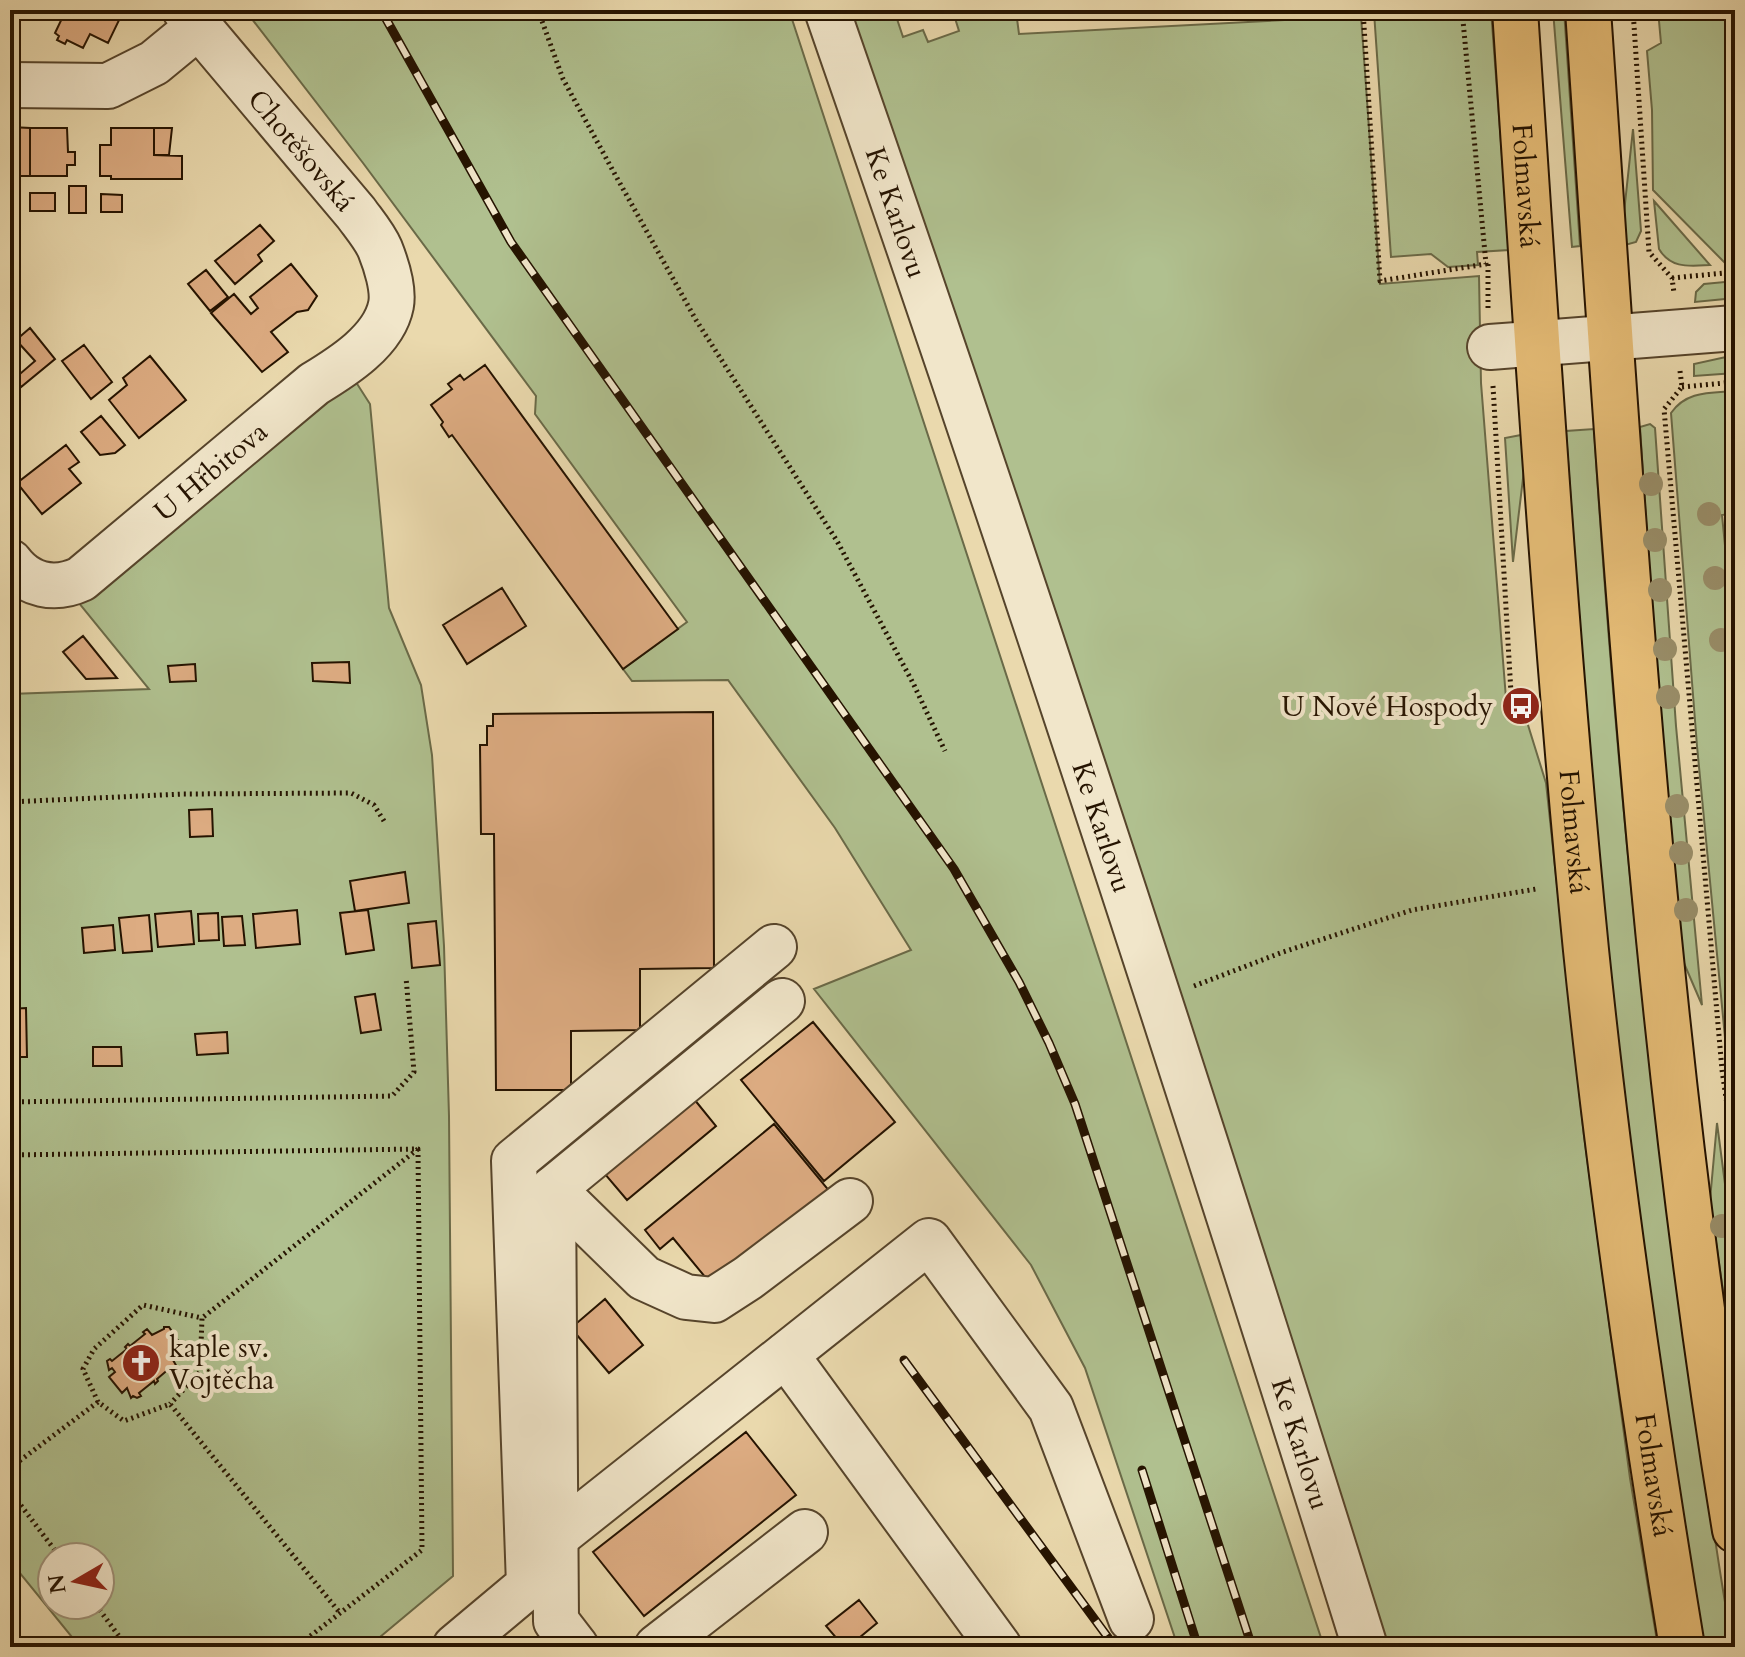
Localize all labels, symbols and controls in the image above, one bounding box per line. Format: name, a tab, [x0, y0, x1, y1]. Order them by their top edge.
street label: Chotěšovská	[239, 82, 364, 220]
street label: Folmavská	[1503, 122, 1549, 249]
street label: Ke Karlovu	[856, 142, 936, 283]
street label: U Hřbitova	[146, 413, 276, 530]
bus stop icon: U Nové Hospody	[1500, 685, 1542, 727]
place label: U Nové Hospody	[1282, 688, 1493, 726]
street label: Ke Karlovu	[1063, 756, 1141, 898]
street label: Folmavská	[1549, 768, 1598, 896]
place label: kaple sv. Vojtěcha	[169, 1329, 274, 1399]
church icon: kaple sv. Vojtěcha	[120, 1342, 162, 1384]
street label: Ke Karlovu	[1262, 1373, 1339, 1514]
street label: Folmavská	[1625, 1410, 1682, 1539]
north arrow	[36, 1541, 116, 1621]
text: N	[41, 1572, 74, 1596]

